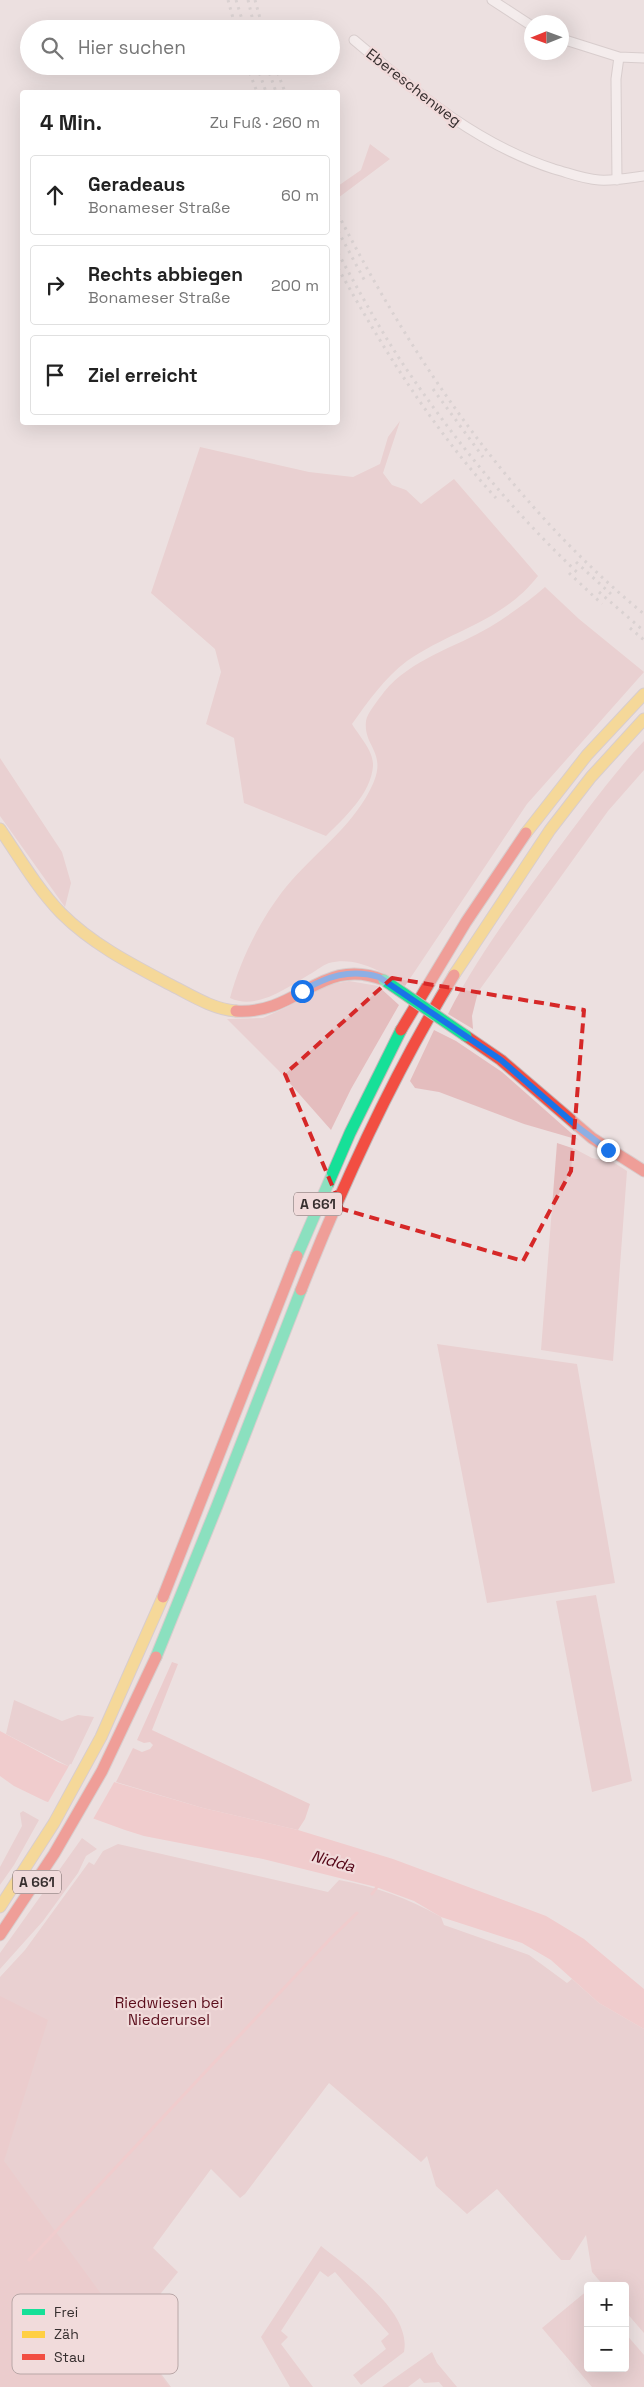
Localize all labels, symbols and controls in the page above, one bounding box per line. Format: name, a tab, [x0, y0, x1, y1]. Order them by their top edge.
north arrow	[524, 15, 569, 60]
search box	[20, 20, 340, 75]
icon: search	[38, 34, 66, 62]
text: Hier suchen	[78, 35, 186, 60]
street label: Ebereschenweg	[363, 44, 465, 130]
text: 4 Min.	[40, 109, 102, 136]
text: Zu Fuß · 260 m	[210, 112, 320, 133]
text: Geradeaus	[88, 172, 185, 197]
icon: ahead	[41, 181, 69, 209]
text: 60 m	[281, 185, 319, 206]
text: Bonameser Straße	[88, 197, 230, 218]
text: Rechts abbiegen	[88, 262, 243, 287]
icon: right	[41, 271, 69, 299]
text: 200 m	[271, 275, 319, 296]
text: Bonameser Straße	[88, 287, 230, 308]
icon: arrive	[41, 361, 69, 389]
text: Ziel erreicht	[88, 363, 198, 388]
route start	[291, 980, 314, 1003]
route end	[597, 1139, 620, 1162]
road number: A 661	[294, 1192, 342, 1216]
water label: Nidda	[309, 1845, 358, 1877]
road number: A 661	[13, 1870, 61, 1894]
park label: Riedwiesen bei Niederursel	[115, 1993, 223, 2029]
map controls	[584, 2282, 629, 2372]
button: +	[584, 2282, 629, 2327]
legend	[12, 2294, 178, 2374]
text: Frei	[54, 2303, 78, 2321]
text: Zäh	[54, 2325, 79, 2343]
button: −	[584, 2327, 629, 2372]
text: Stau	[54, 2348, 85, 2366]

